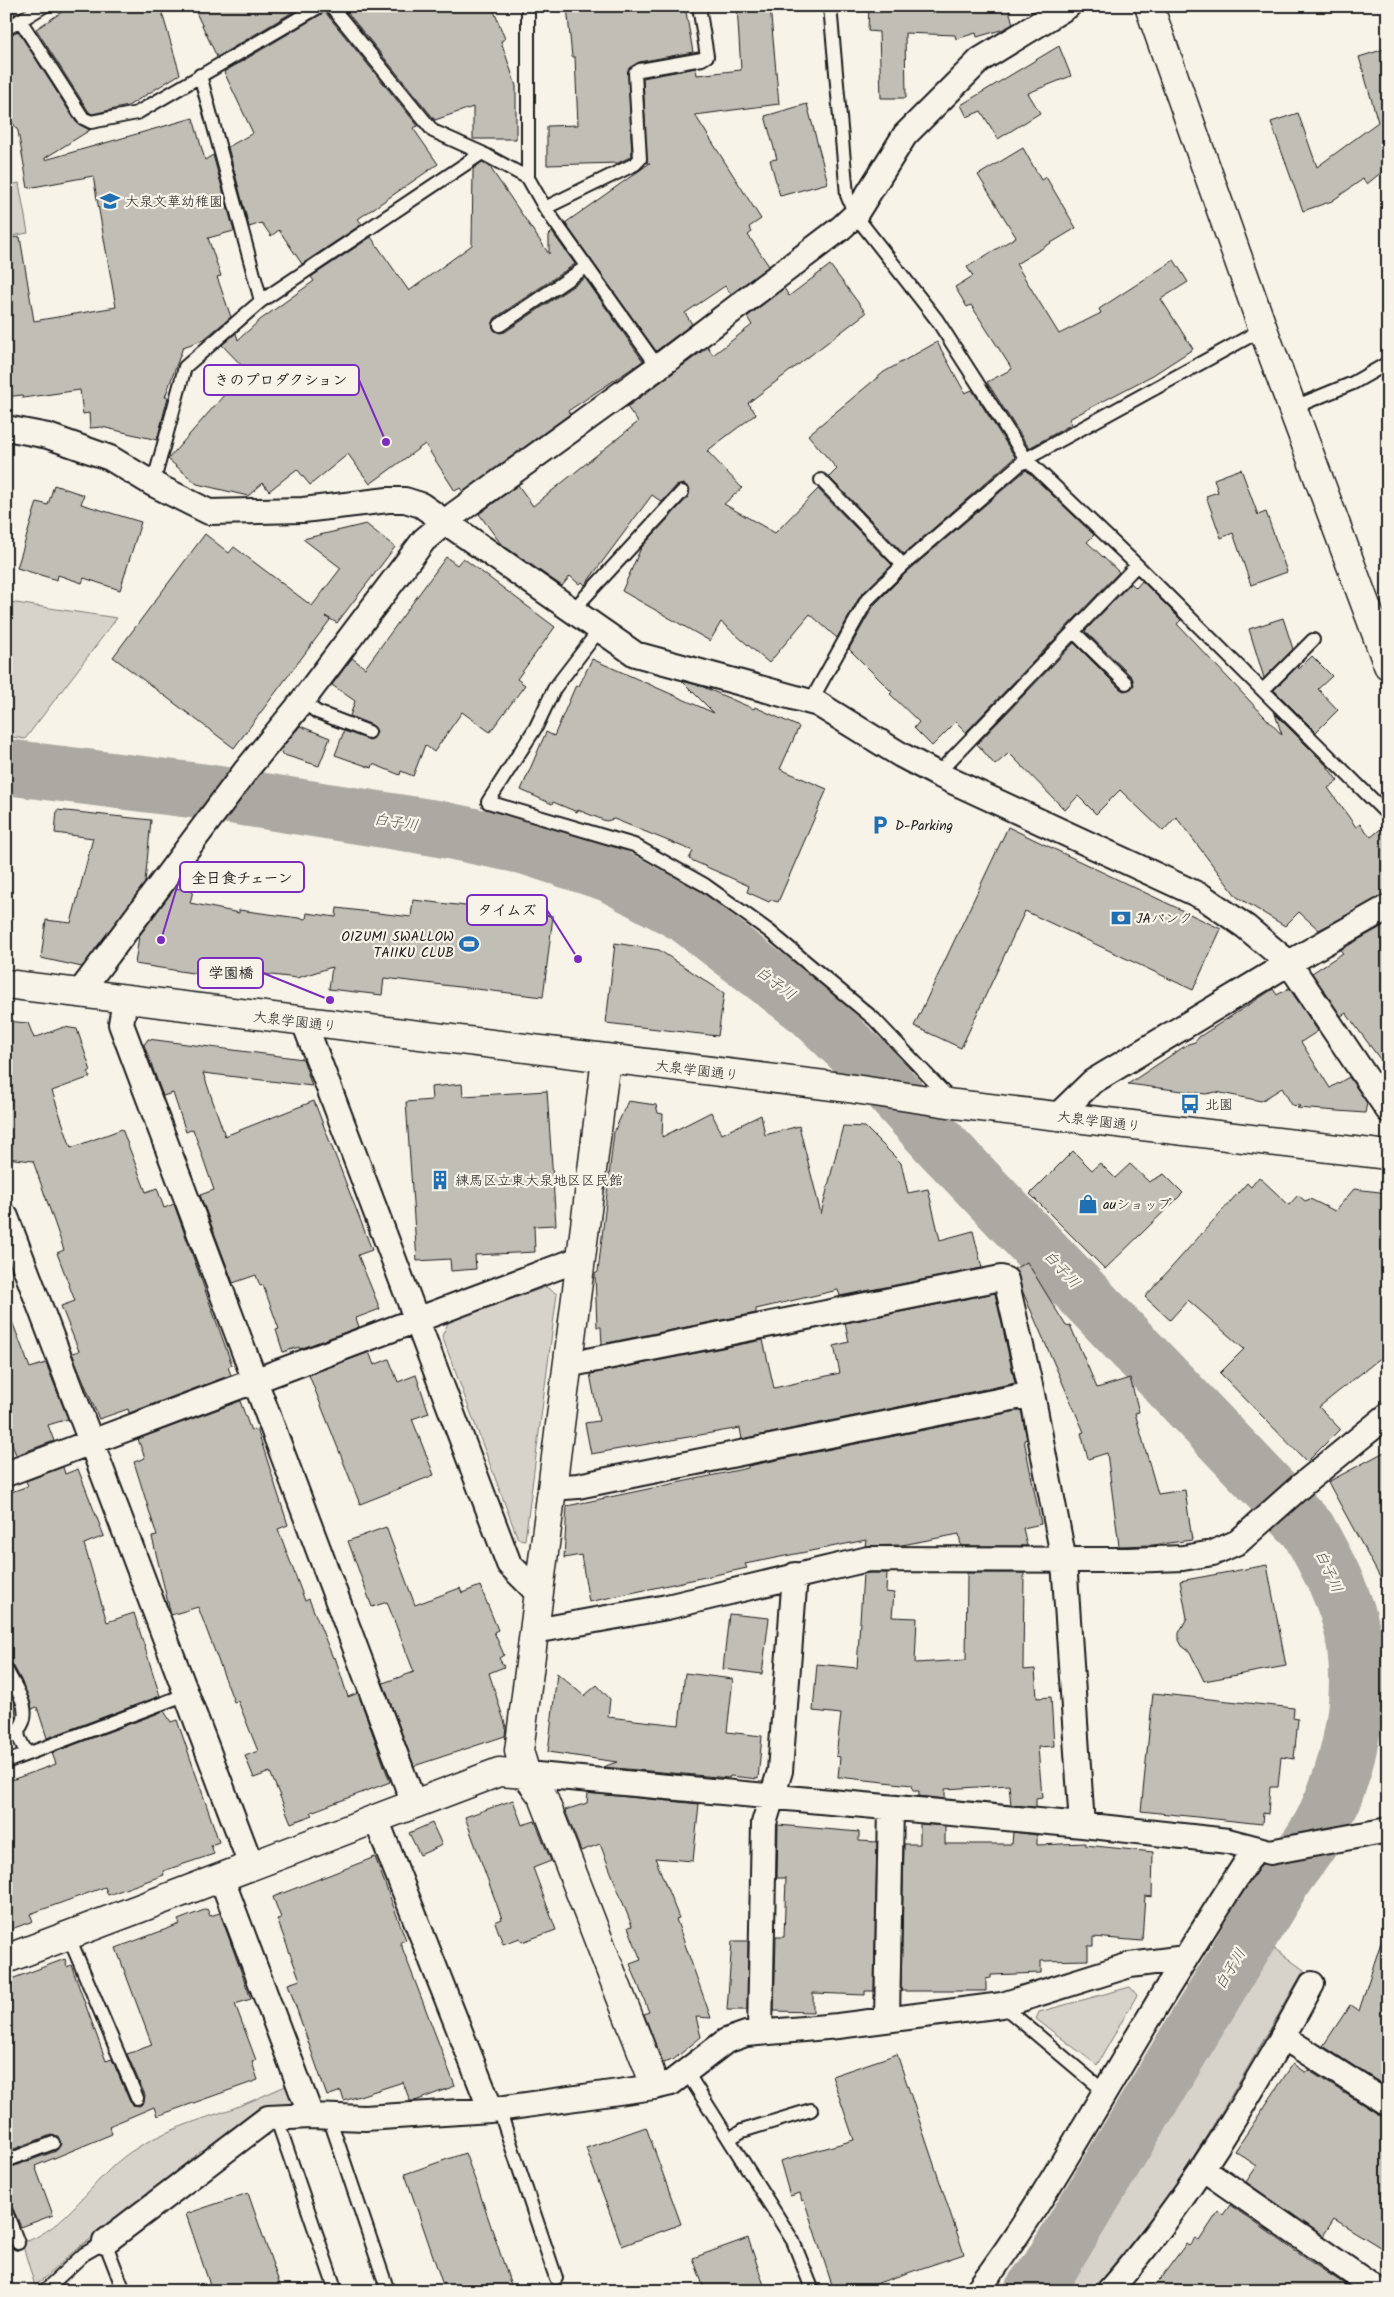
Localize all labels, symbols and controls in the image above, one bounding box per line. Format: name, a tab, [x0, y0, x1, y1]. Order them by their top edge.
school or university icon: 大泉文華幼稚園	[99, 190, 121, 212]
place label: 大泉文華幼稚園	[125, 191, 223, 213]
callout: きのプロダクション	[204, 365, 359, 395]
text: きのプロダクション	[215, 369, 347, 393]
water label: 白子川	[372, 808, 420, 838]
parking icon: D-Parking	[869, 814, 891, 836]
place label: D-Parking	[895, 815, 953, 837]
callout: 全日食チェーン	[180, 862, 304, 892]
text: 全日食チェーン	[191, 867, 293, 891]
callout: タイムズ	[467, 895, 547, 925]
text: タイムズ	[478, 899, 536, 923]
bank icon: JAバンク	[1110, 907, 1132, 929]
place label: JAバンク	[1136, 908, 1193, 930]
place label: OIZUMI SWALLOW TAIIKU CLUB	[341, 926, 454, 964]
sports icon: OIZUMI SWALLOW TAIIKU CLUB	[458, 933, 480, 955]
callout: 学園橋	[198, 958, 263, 988]
water label: 白子川	[750, 961, 801, 1007]
text: 学園橋	[208, 962, 254, 986]
street label: 大泉学園通り	[252, 1006, 338, 1038]
street label: 大泉学園通り	[654, 1055, 740, 1087]
bus stop icon: 北園	[1179, 1093, 1201, 1115]
place label: 北園	[1205, 1094, 1233, 1116]
street label: 大泉学園通り	[1056, 1106, 1142, 1138]
building icon: 練馬区立東大泉地区区民館	[429, 1169, 451, 1191]
place label: 練馬区立東大泉地区区民館	[455, 1170, 623, 1192]
shop icon: auショップ	[1077, 1193, 1099, 1215]
place label: auショップ	[1103, 1194, 1172, 1216]
water label: 白子川	[1037, 1245, 1085, 1294]
water label: 白子川	[1308, 1546, 1348, 1597]
water label: 白子川	[1209, 1944, 1253, 1995]

